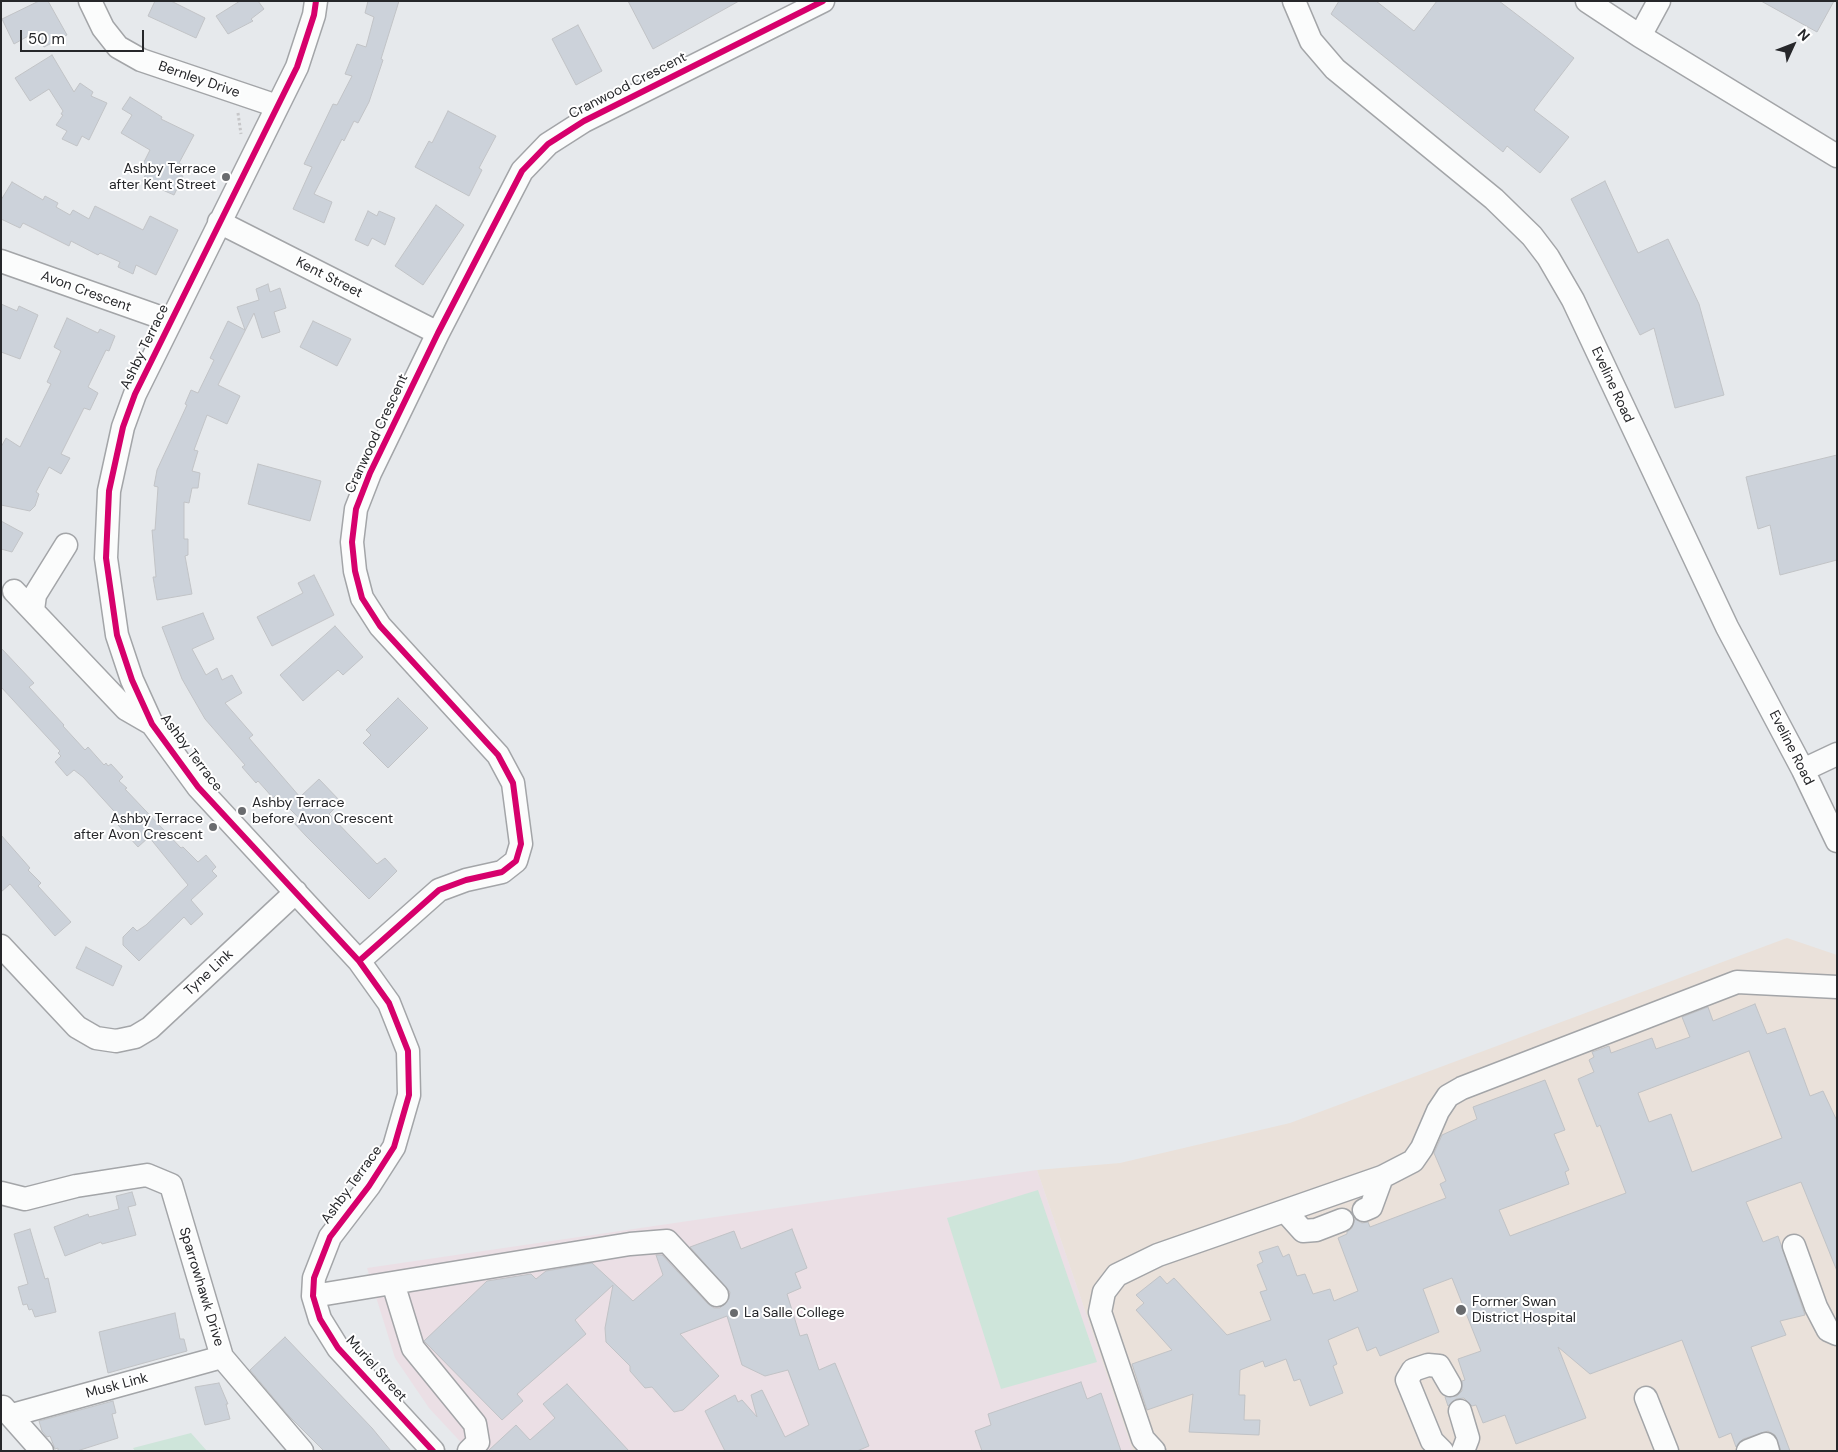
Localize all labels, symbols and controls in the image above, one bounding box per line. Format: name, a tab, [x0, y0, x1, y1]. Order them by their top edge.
scale bar	[22, 20, 146, 52]
north arrow	[1768, 20, 1818, 70]
text: N	[1794, 25, 1814, 45]
text: 50 m	[28, 29, 65, 49]
street label: Cranwood Crescent	[566, 49, 690, 123]
street label: Bernley Drive	[156, 58, 242, 102]
place label: Ashby Terrace after Kent Street	[109, 161, 216, 193]
marker: Ashby Terrace after Kent Street	[220, 171, 232, 183]
street label: Kent Street	[293, 254, 365, 302]
street label: Avon Crescent	[38, 268, 134, 316]
street label: Ashby Terrace	[117, 302, 173, 392]
street label: Eveline Road	[1587, 344, 1637, 426]
street label: Cranwood Crescent	[342, 372, 412, 496]
street label: Eveline Road	[1765, 708, 1817, 788]
street label: Ashby Terrace	[156, 711, 226, 795]
place label: Ashby Terrace before Avon Crescent	[252, 795, 393, 828]
marker: Ashby Terrace before Avon Crescent	[236, 805, 248, 817]
place label: Ashby Terrace after Avon Crescent	[73, 811, 203, 844]
marker: Ashby Terrace after Avon Crescent	[207, 821, 219, 833]
street label: Tyne Link	[181, 946, 237, 1000]
street label: Ashby Terrace	[318, 1143, 386, 1227]
street label: Sparrowhawk Drive	[175, 1226, 227, 1348]
place label: Former Swan District Hospital	[1472, 1294, 1576, 1326]
marker: Former Swan District Hospital	[1454, 1303, 1468, 1317]
place label: La Salle College	[744, 1305, 844, 1321]
marker: La Salle College	[728, 1307, 740, 1319]
street label: Muriel Street	[342, 1333, 410, 1405]
street label: Musk Link	[84, 1370, 150, 1402]

